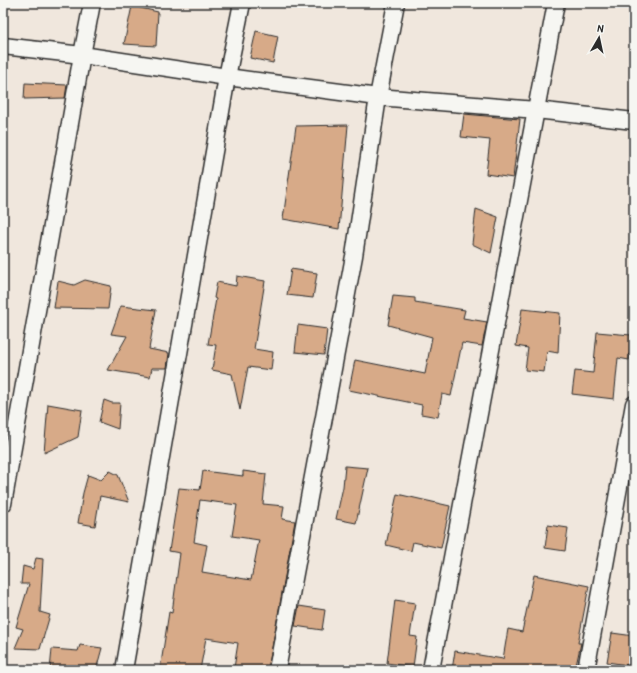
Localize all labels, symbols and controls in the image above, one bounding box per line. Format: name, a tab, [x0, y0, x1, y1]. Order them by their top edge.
north arrow	[579, 18, 619, 58]
text: N	[597, 21, 605, 36]

